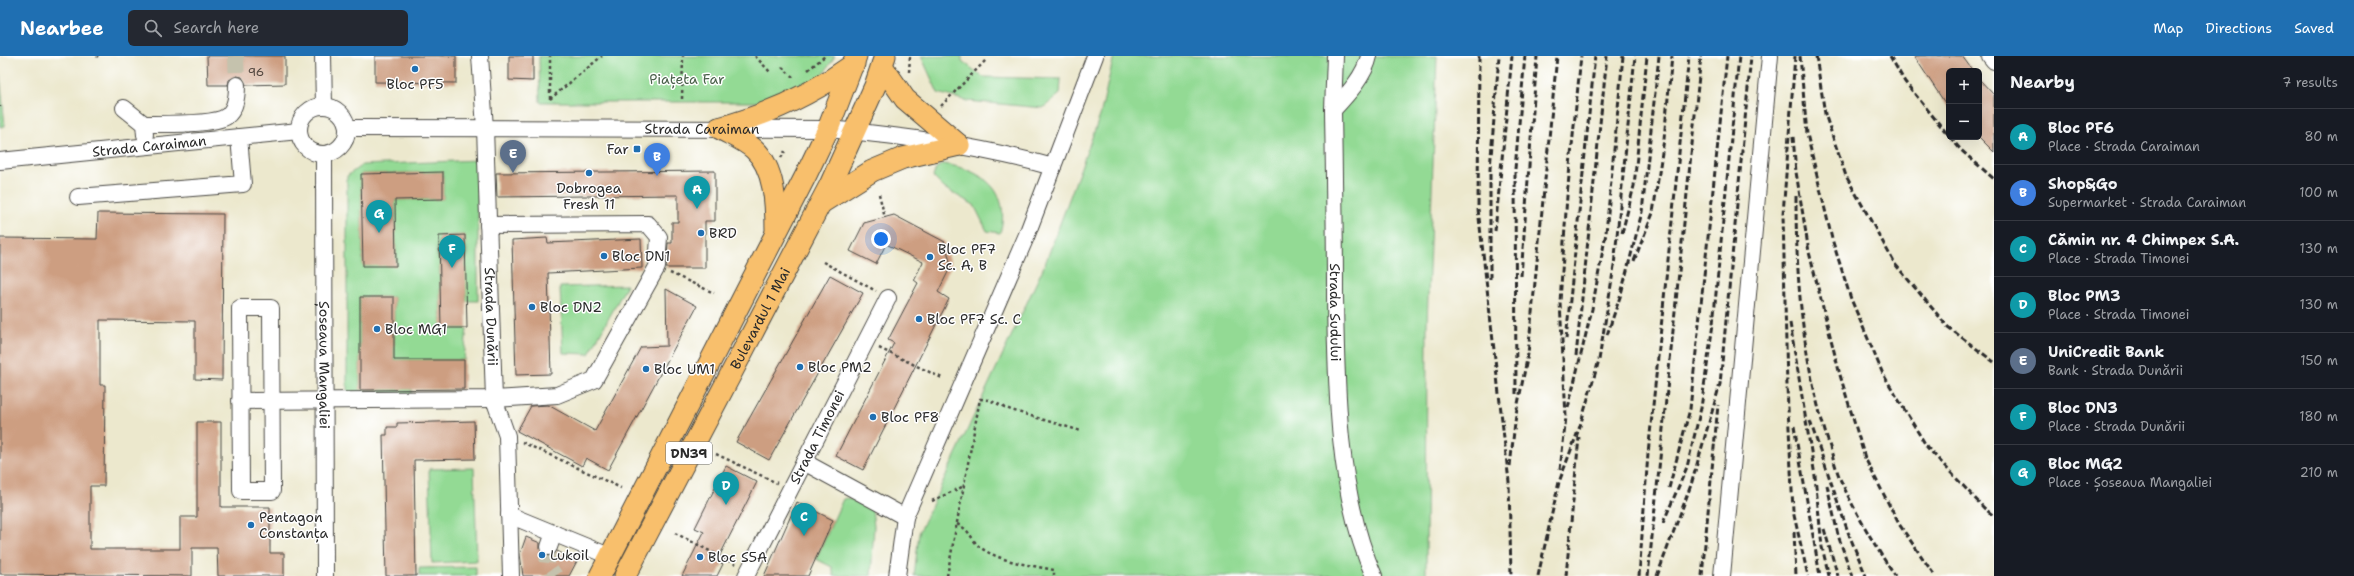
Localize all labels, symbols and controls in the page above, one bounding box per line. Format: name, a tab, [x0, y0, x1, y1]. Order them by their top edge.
search box	[128, 10, 408, 46]
text: Nearbee	[20, 16, 104, 41]
icon: search	[142, 17, 164, 39]
text: Search here	[174, 18, 259, 38]
text: Map	[2154, 19, 2184, 37]
text: Directions	[2206, 19, 2272, 37]
text: Saved	[2294, 19, 2334, 37]
house number: 96	[248, 64, 264, 80]
marker: Bloc PF5	[410, 64, 420, 74]
map controls	[1946, 68, 1982, 140]
button: +	[1946, 68, 1982, 104]
park label: Piațeta Far	[649, 70, 725, 89]
text: Nearby	[2010, 71, 2075, 93]
text: 7 results	[2282, 74, 2338, 91]
place label: Bloc PF5	[386, 75, 444, 93]
button: −	[1946, 104, 1982, 140]
text: Bloc PF6	[2048, 118, 2114, 138]
street label: Strada Caraiman	[645, 120, 760, 138]
text: A	[2018, 128, 2028, 145]
text: 80 m	[2304, 128, 2338, 145]
street label: Strada Caraiman	[91, 131, 208, 161]
text: Place · Strada Caraiman	[2048, 138, 2200, 155]
pin: E	[500, 140, 526, 173]
place label: Far	[607, 140, 629, 158]
pin: B	[644, 143, 670, 176]
marker: Far	[632, 144, 642, 154]
marker: Dobrogea Fresh 11	[584, 168, 594, 178]
text: Shop&Go	[2048, 174, 2118, 194]
pin: A	[684, 176, 710, 209]
place label: Dobrogea Fresh 11	[557, 179, 622, 213]
text: B	[2019, 184, 2027, 201]
text: 100 m	[2299, 184, 2338, 201]
text: Supermarket · Strada Caraiman	[2048, 194, 2246, 211]
pin: G	[366, 200, 392, 233]
place label: BRD	[709, 224, 737, 242]
marker: BRD	[696, 228, 706, 238]
your location	[871, 229, 891, 249]
text: Cămin nr. 4 Chimpex S.A.	[2048, 230, 2239, 250]
pin: F	[439, 235, 465, 268]
place label: Bloc PF7 Sc. A, B	[938, 240, 996, 274]
text: C	[2019, 240, 2027, 257]
text: 130 m	[2300, 240, 2338, 257]
place label: Bloc DN1	[612, 247, 670, 265]
text: Place · Strada Timonei	[2048, 250, 2189, 267]
marker: Bloc DN1	[599, 251, 609, 261]
marker: Bloc PF7 Sc. A, B	[925, 252, 935, 262]
street label: Strada Sudului	[1326, 263, 1345, 362]
street label: Bulevardul 1 Mai	[726, 264, 794, 372]
street label: Strada Dunării	[481, 267, 502, 366]
text: Bloc PM3	[2048, 286, 2121, 306]
text: D	[2018, 296, 2028, 313]
text: 130 m	[2300, 296, 2338, 313]
place label: Bloc DN2	[540, 298, 602, 316]
street label: Șoseaua Mangaliei	[314, 301, 334, 429]
marker: Bloc DN2	[527, 302, 537, 312]
text: Place · Strada Timonei	[2048, 306, 2189, 323]
place label: Bloc PF7 Sc. C	[927, 310, 1021, 328]
marker: Bloc PF7 Sc. C	[914, 314, 924, 324]
place label: Bloc MG1	[385, 320, 447, 338]
marker: Bloc MG1	[372, 324, 382, 334]
text: UniCredit Bank	[2048, 342, 2164, 362]
text: E	[2019, 352, 2027, 369]
text: 150 m	[2300, 352, 2338, 369]
place label: Bloc PM2	[808, 358, 872, 376]
place label: Bloc UM1	[654, 360, 715, 378]
marker: Bloc PM2	[795, 362, 805, 372]
text: Bank · Strada Dunării	[2048, 362, 2183, 379]
marker: Bloc UM1	[641, 364, 651, 374]
street label: Strada Timonei	[785, 387, 848, 487]
text: Bloc DN3	[2048, 398, 2118, 418]
place label: Bloc PF8	[881, 408, 939, 426]
text: F	[2019, 408, 2027, 425]
text: 180 m	[2299, 408, 2338, 425]
marker: Bloc PF8	[868, 412, 878, 422]
text: Place · Strada Dunării	[2048, 418, 2185, 435]
road number: DN39	[666, 442, 712, 464]
text: Bloc MG2	[2048, 454, 2123, 474]
text: G	[2018, 464, 2028, 481]
text: 210 m	[2300, 464, 2338, 481]
pin: D	[713, 472, 739, 505]
text: Place · Șoseaua Mangaliei	[2048, 474, 2212, 491]
pin: C	[791, 503, 817, 536]
place label: Pentagon Constanța	[259, 508, 329, 543]
marker: Pentagon Constanța	[246, 520, 256, 530]
place label: Lukoil	[550, 546, 590, 564]
place label: Bloc S5A	[708, 548, 767, 566]
marker: Lukoil	[537, 550, 547, 560]
marker: Bloc S5A	[695, 552, 705, 562]

